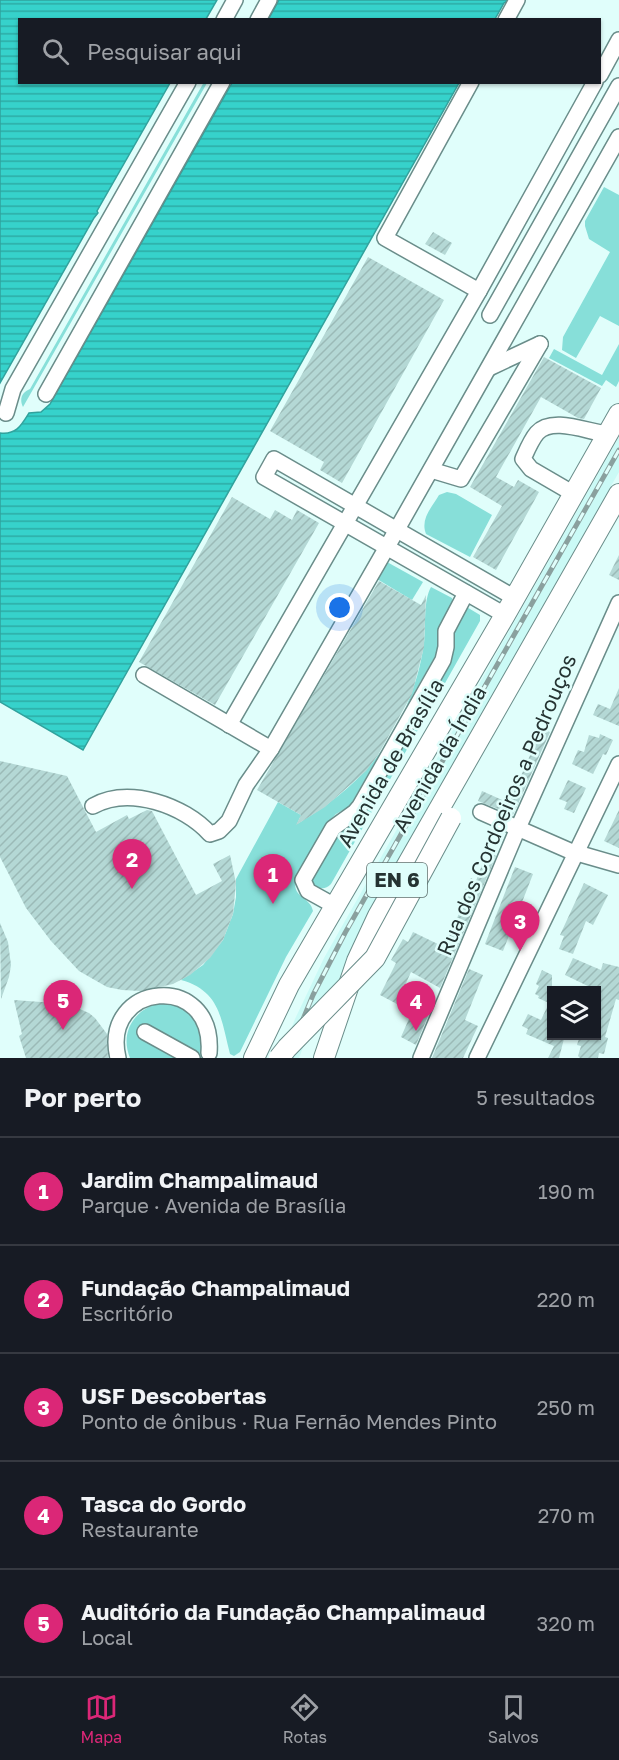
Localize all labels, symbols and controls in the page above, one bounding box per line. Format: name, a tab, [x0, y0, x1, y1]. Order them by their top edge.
search box	[18, 18, 601, 84]
icon: search	[39, 35, 72, 68]
text: Pesquisar aqui	[87, 38, 242, 65]
your location	[325, 593, 354, 622]
street label: Rua dos Cordoeiros a Pedrouços	[431, 650, 582, 959]
street label: Avenida de Brasília	[331, 673, 449, 852]
street label: Avenida da Índia	[387, 681, 492, 836]
pin: 2	[112, 840, 152, 889]
pin: 1	[254, 854, 292, 904]
road number: EN 6	[367, 863, 427, 897]
pin: 3	[500, 902, 540, 951]
pin: 5	[44, 980, 82, 1030]
pin: 4	[396, 982, 436, 1031]
map controls	[547, 986, 601, 1040]
button: layers	[547, 986, 601, 1040]
text: Por perto	[24, 1082, 141, 1113]
text: 5 resultados	[476, 1085, 595, 1109]
text: Jardim Champalimaud	[81, 1166, 318, 1193]
text: 1	[38, 1179, 49, 1203]
text: 190 m	[538, 1179, 595, 1203]
text: Parque · Avenida de Brasília	[81, 1193, 346, 1217]
text: Fundação Champalimaud	[81, 1274, 350, 1301]
text: 2	[37, 1287, 50, 1311]
text: 220 m	[537, 1287, 595, 1311]
text: Escritório	[81, 1301, 173, 1325]
text: USF Descobertas	[81, 1382, 267, 1409]
text: 3	[37, 1395, 50, 1419]
text: 250 m	[537, 1395, 595, 1419]
text: Ponto de ônibus · Rua Fernão Mendes Pinto	[81, 1409, 497, 1433]
text: Tasca do Gordo	[81, 1490, 246, 1517]
text: 4	[37, 1503, 50, 1527]
text: 270 m	[538, 1503, 595, 1527]
text: Restaurante	[81, 1517, 199, 1541]
text: Auditório da Fundação Champalimaud	[81, 1598, 485, 1625]
text: 5	[37, 1611, 50, 1635]
text: 320 m	[537, 1611, 595, 1635]
text: Local	[81, 1625, 133, 1649]
tab: Mapa	[80, 1691, 122, 1747]
tab: Rotas	[283, 1691, 327, 1747]
tab: Salvos	[488, 1691, 539, 1747]

